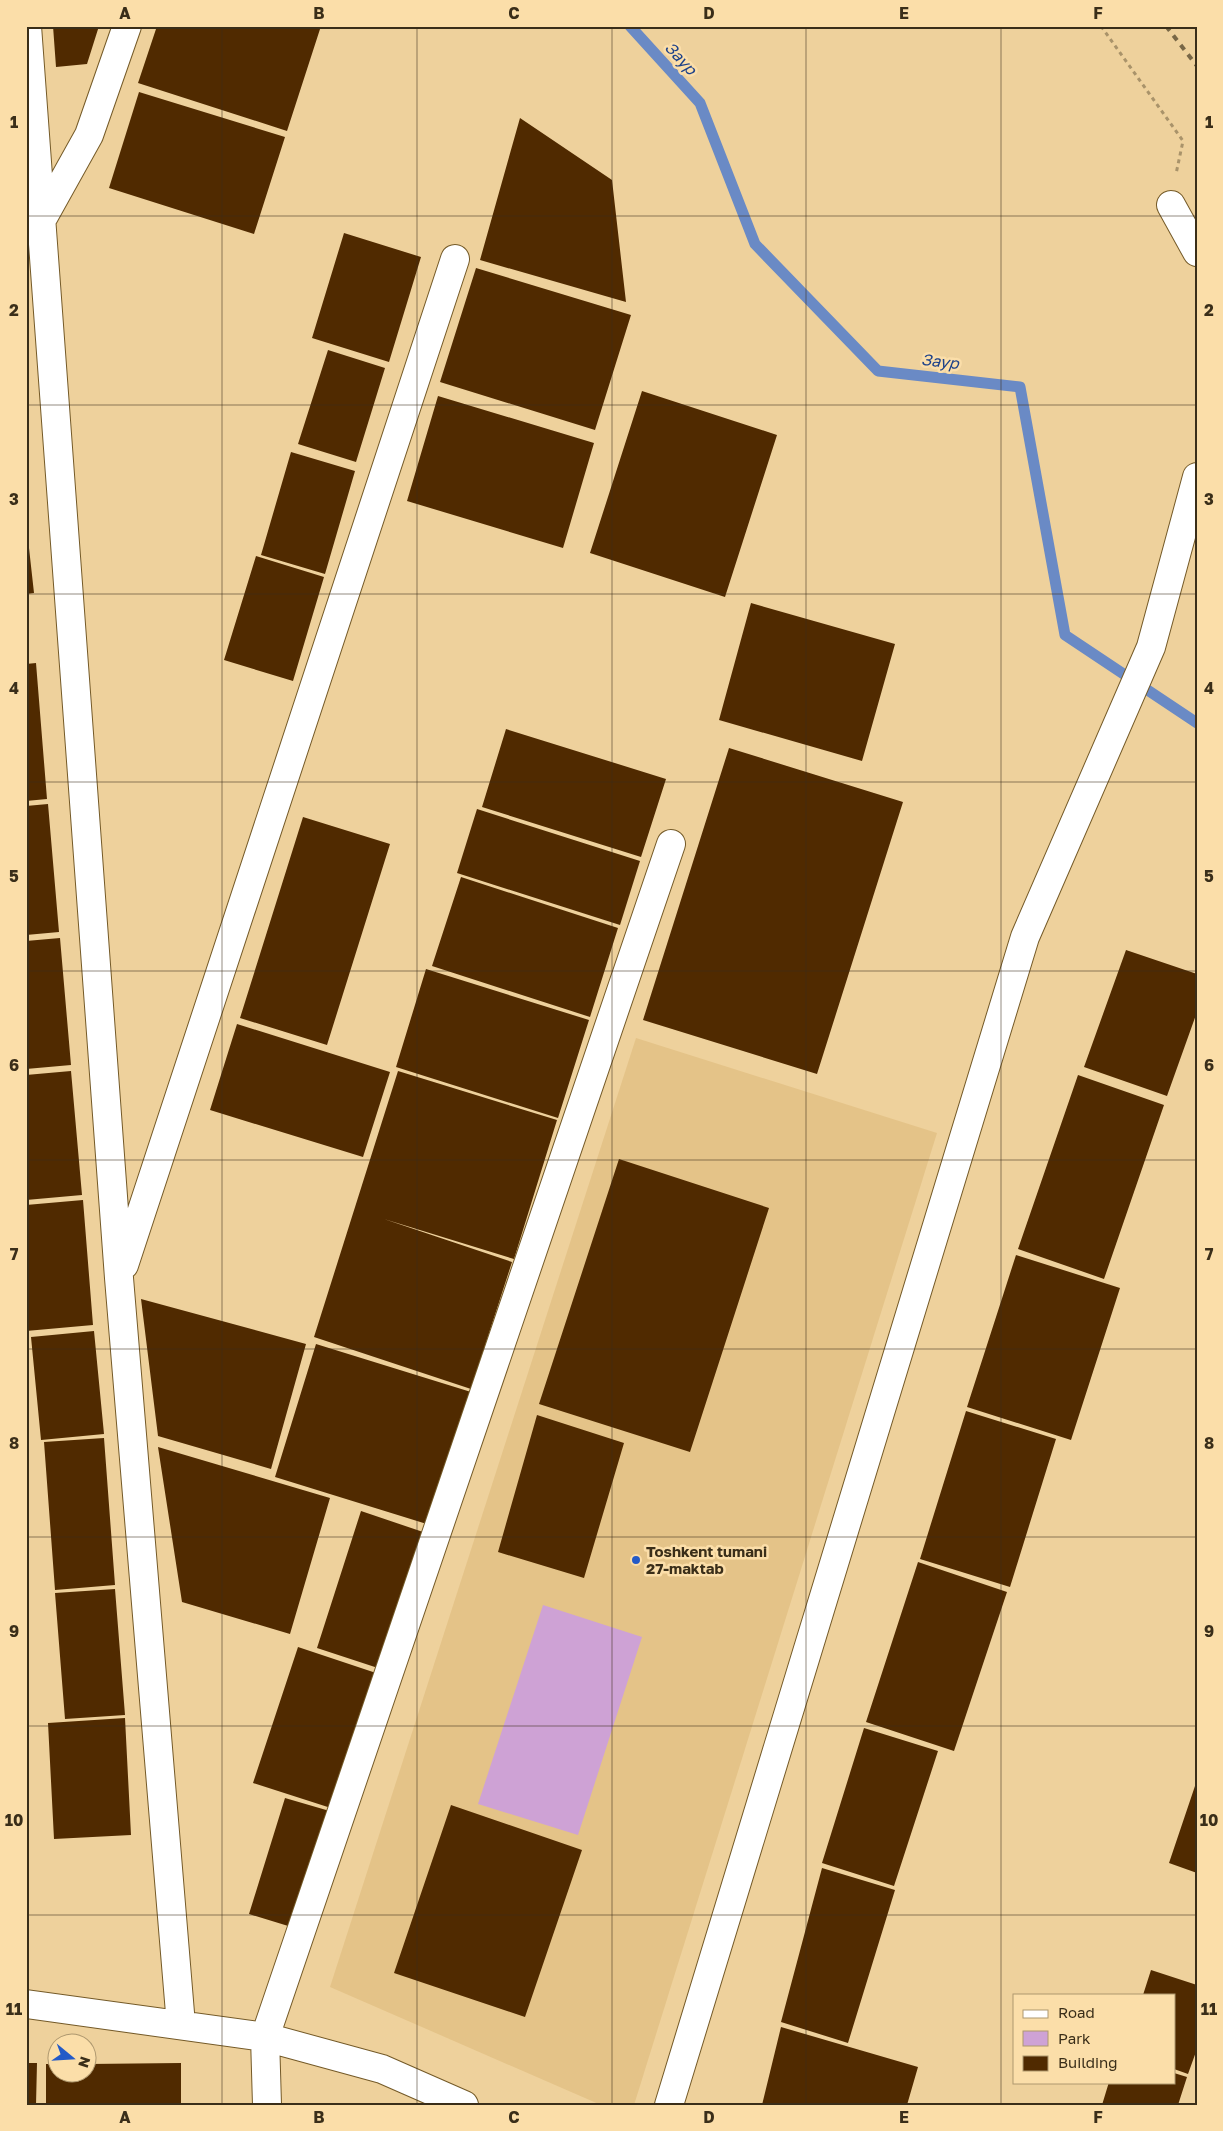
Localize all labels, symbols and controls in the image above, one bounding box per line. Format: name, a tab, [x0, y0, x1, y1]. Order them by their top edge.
text: A	[119, 3, 131, 23]
text: B	[313, 3, 325, 23]
text: C	[508, 3, 520, 23]
text: D	[703, 3, 715, 23]
text: E	[899, 3, 909, 23]
text: F	[1093, 3, 1103, 23]
water label: Заур	[661, 37, 702, 79]
text: 1	[10, 112, 18, 132]
text: 1	[1205, 112, 1213, 132]
text: 2	[9, 300, 19, 320]
text: 2	[1204, 300, 1214, 320]
water label: Заур	[920, 349, 961, 373]
text: 3	[9, 489, 19, 509]
text: 3	[1204, 489, 1214, 509]
text: 4	[9, 678, 19, 698]
text: 4	[1204, 678, 1214, 698]
text: 5	[9, 866, 19, 886]
text: 5	[1204, 866, 1214, 886]
text: 6	[9, 1055, 19, 1075]
text: 6	[1204, 1055, 1214, 1075]
text: 7	[10, 1244, 19, 1264]
text: 7	[1205, 1244, 1214, 1264]
text: 8	[9, 1433, 19, 1453]
text: 8	[1204, 1433, 1214, 1453]
place label: Toshkent tumani 27-maktab	[646, 1542, 767, 1577]
marker: Toshkent tumani 27-maktab	[630, 1554, 642, 1566]
text: 9	[9, 1621, 19, 1641]
text: 9	[1204, 1621, 1214, 1641]
text: 10	[5, 1810, 23, 1830]
text: 10	[1200, 1810, 1218, 1830]
legend	[1013, 1994, 1176, 2084]
text: 11	[6, 1999, 22, 2019]
text: 11	[1201, 1999, 1217, 2019]
text: Road	[1058, 2003, 1095, 2021]
text: Park	[1058, 2029, 1091, 2047]
north arrow	[48, 2034, 98, 2084]
text: Building	[1058, 2053, 1118, 2071]
text: N	[75, 2054, 95, 2070]
text: A	[119, 2107, 131, 2127]
text: B	[313, 2107, 325, 2127]
text: C	[508, 2107, 520, 2127]
text: D	[703, 2107, 715, 2127]
text: E	[899, 2107, 909, 2127]
text: F	[1093, 2107, 1103, 2127]

